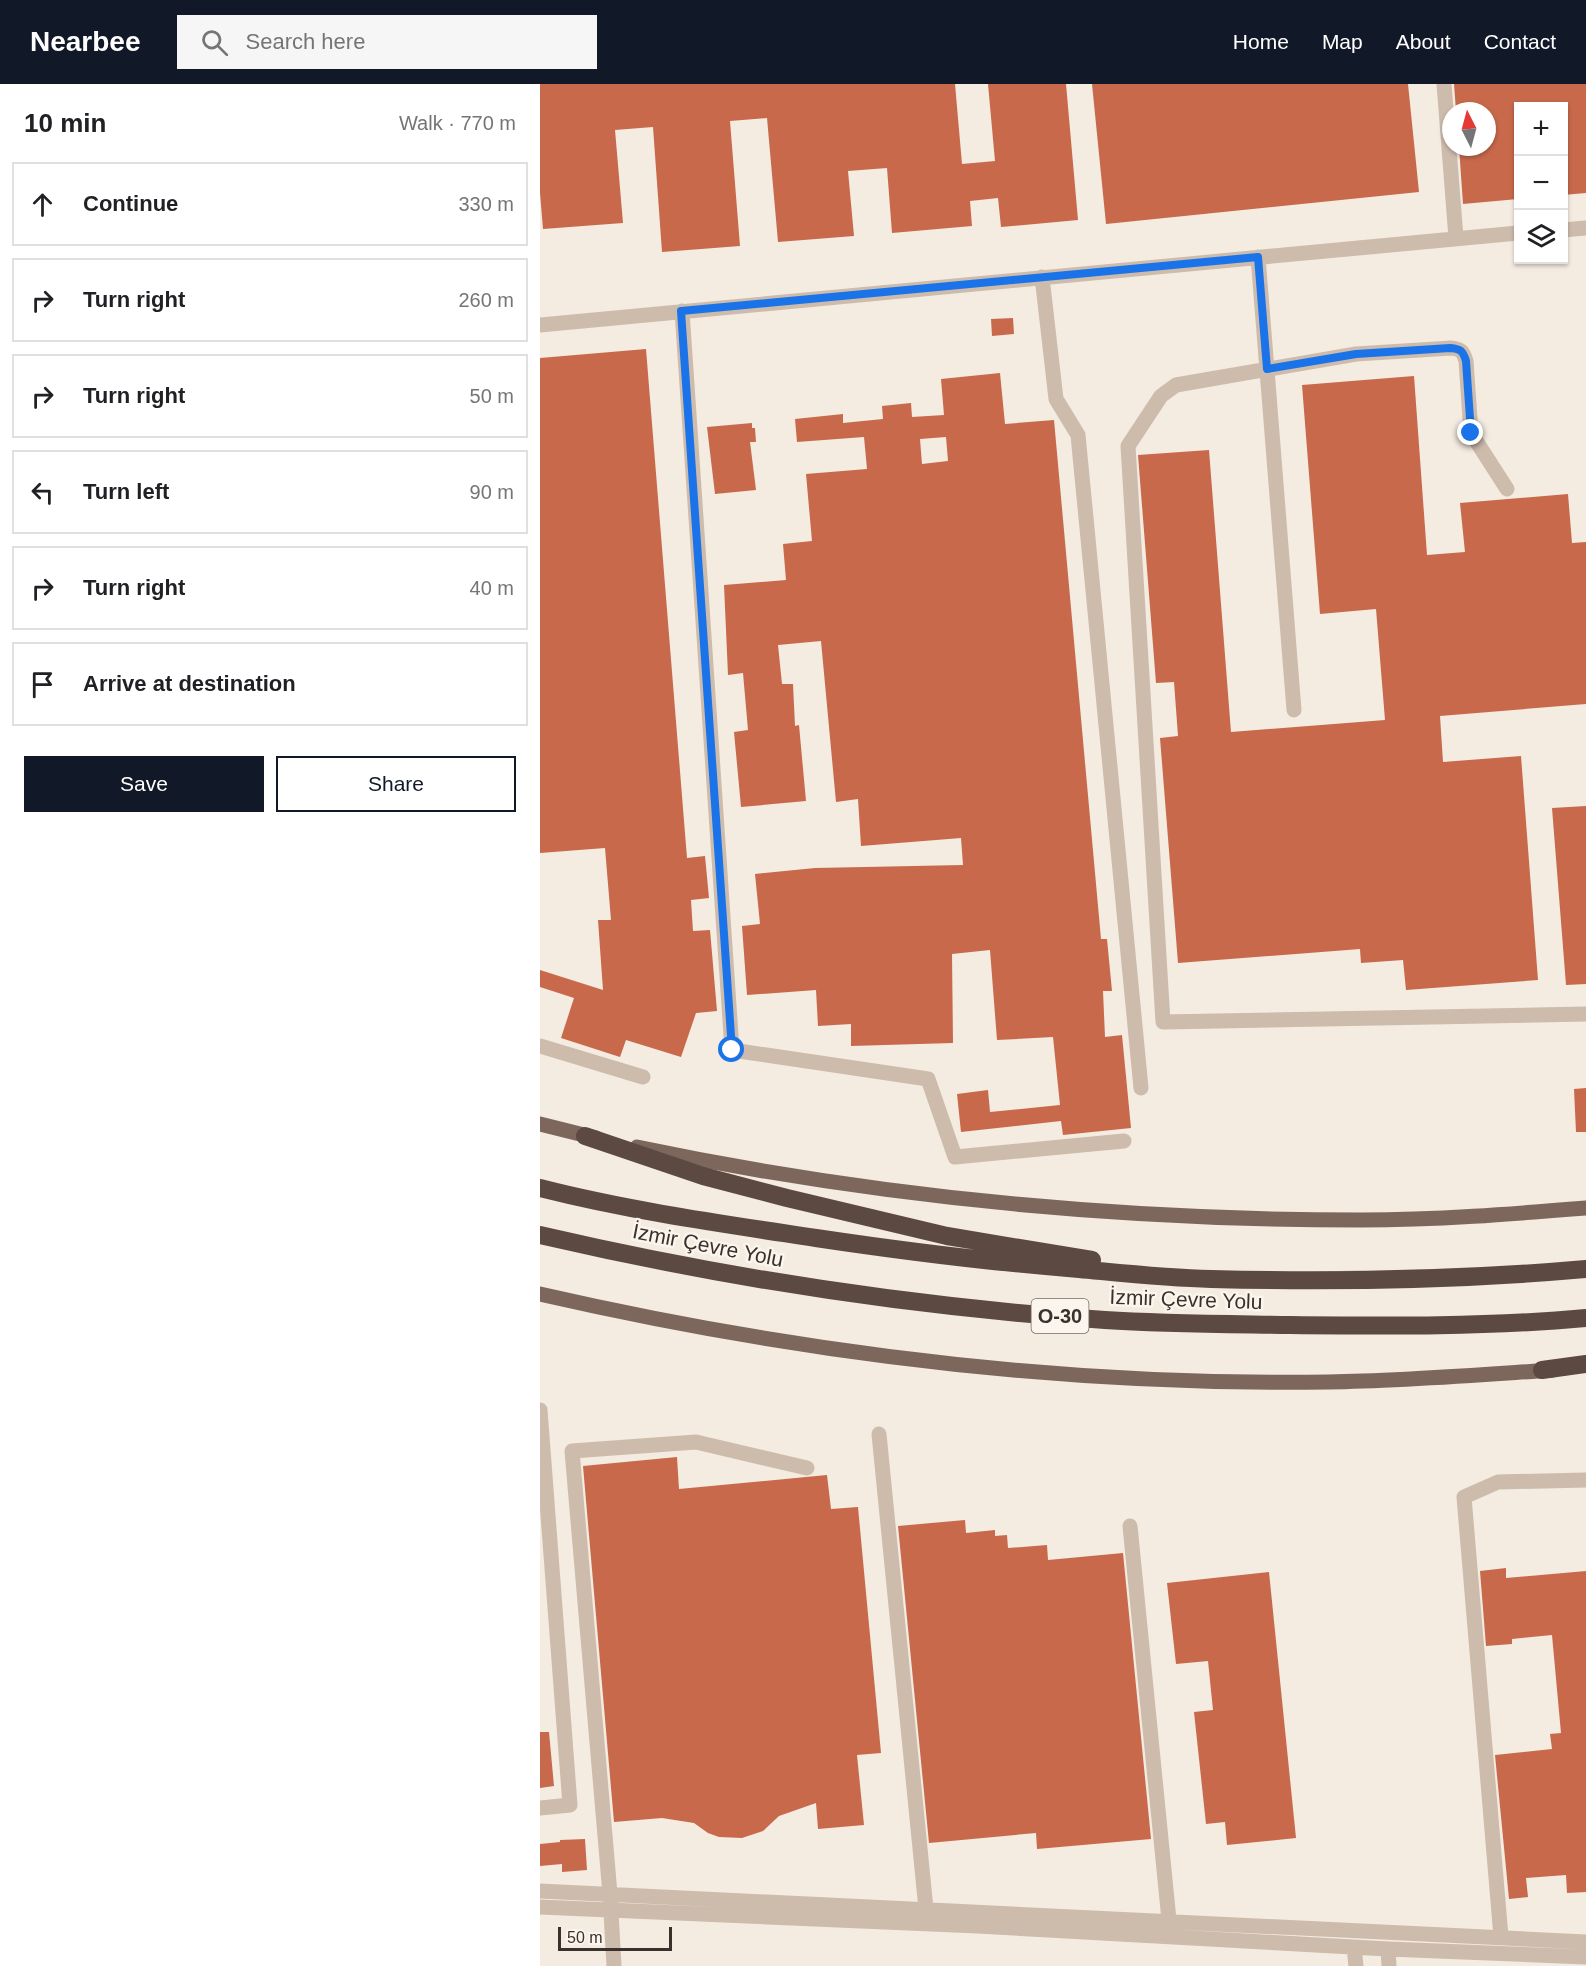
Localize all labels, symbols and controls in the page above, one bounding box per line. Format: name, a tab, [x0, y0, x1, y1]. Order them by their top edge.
search box	[177, 15, 597, 69]
text: Nearbee	[30, 26, 141, 57]
icon: search	[198, 26, 231, 59]
text: Search here	[246, 29, 365, 54]
text: Home	[1233, 30, 1289, 53]
text: Map	[1322, 30, 1363, 53]
text: About	[1396, 30, 1451, 53]
text: Contact	[1484, 30, 1556, 53]
north arrow	[1442, 102, 1496, 156]
map controls	[1514, 102, 1568, 264]
button: +	[1514, 102, 1568, 156]
text: 10 min	[24, 108, 106, 138]
text: Walk · 770 m	[399, 112, 516, 134]
button: −	[1514, 156, 1568, 210]
icon: ahead	[26, 188, 59, 221]
text: Continue	[83, 191, 178, 216]
text: 330 m	[458, 193, 514, 215]
button: layers	[1514, 210, 1568, 264]
icon: right	[26, 284, 59, 317]
text: Turn right	[83, 287, 185, 312]
text: 260 m	[458, 289, 514, 311]
icon: right	[26, 380, 59, 413]
text: Turn right	[83, 383, 185, 408]
text: 50 m	[470, 385, 514, 407]
route end	[1457, 419, 1483, 445]
icon: left	[26, 476, 59, 509]
text: Turn left	[83, 479, 169, 504]
text: 90 m	[470, 481, 514, 503]
icon: right	[26, 572, 59, 605]
text: Turn right	[83, 575, 185, 600]
text: 40 m	[470, 577, 514, 599]
icon: arrive	[26, 668, 59, 701]
text: Arrive at destination	[83, 671, 296, 696]
button: Save	[24, 756, 264, 812]
button: Share	[276, 756, 516, 812]
route start	[718, 1036, 744, 1062]
street label: İzmir Çevre Yolu	[631, 1219, 785, 1271]
street label: İzmir Çevre Yolu	[1109, 1285, 1263, 1313]
road number: O-30	[1032, 1299, 1088, 1333]
scale bar	[558, 1924, 672, 1952]
text: 50 m	[567, 1929, 603, 1946]

